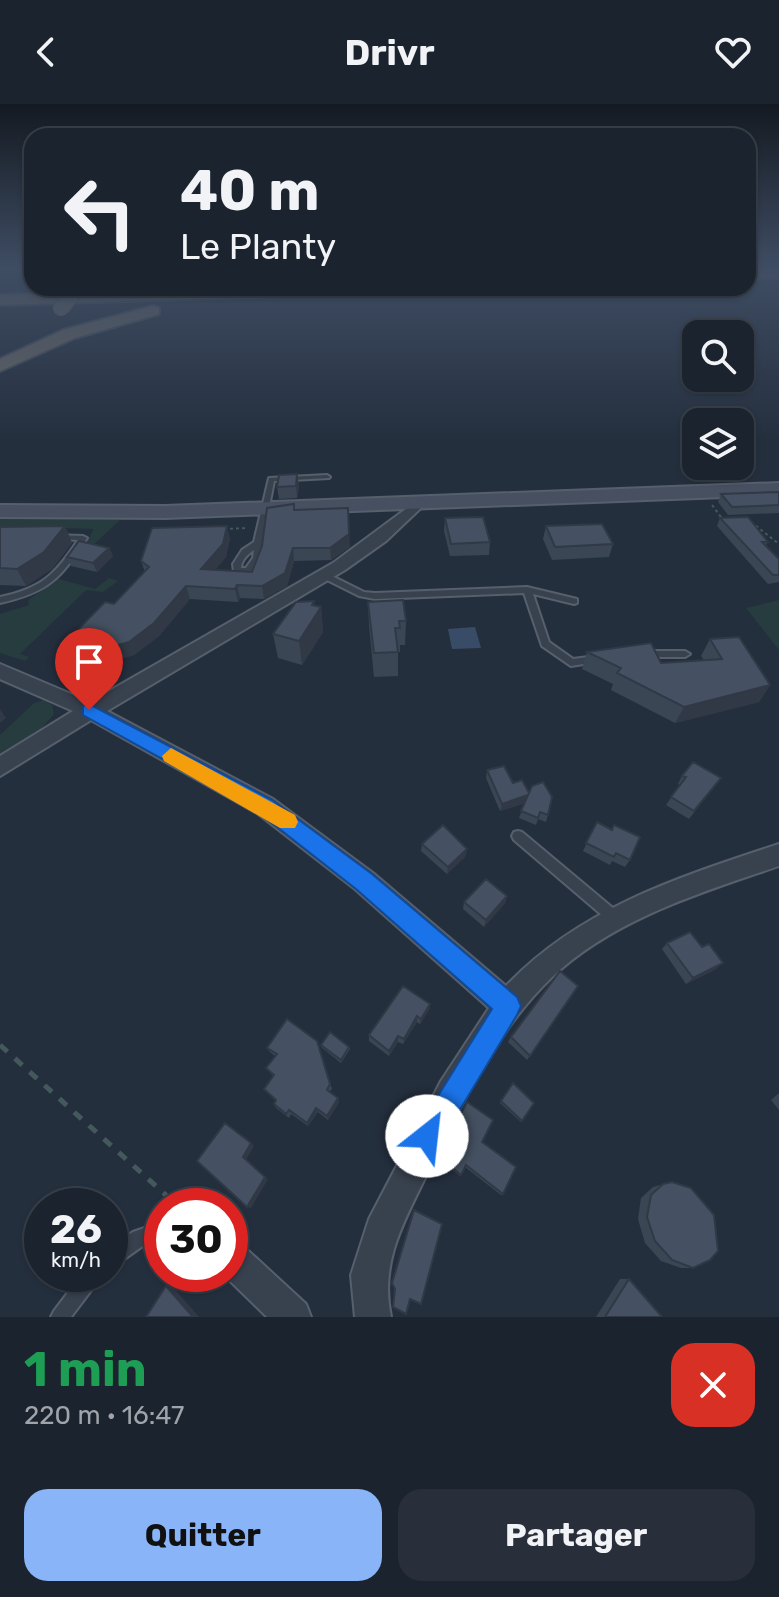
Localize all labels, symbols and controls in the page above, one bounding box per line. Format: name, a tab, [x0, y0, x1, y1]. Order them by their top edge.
icon: back	[24, 30, 68, 74]
icon: heart	[711, 30, 755, 74]
text: Drivr	[344, 31, 435, 74]
text: 40 m	[180, 158, 320, 224]
icon: left	[48, 160, 152, 264]
text: Le Planty	[180, 225, 336, 268]
map controls	[682, 320, 754, 480]
button: search	[682, 320, 754, 392]
button: layers	[682, 408, 754, 480]
pin	[55, 628, 123, 710]
icon: arrive	[67, 640, 111, 684]
position arrow	[385, 1094, 469, 1178]
speed limit sign: 30	[144, 1188, 248, 1292]
text: 26	[50, 1206, 102, 1253]
text: km/h	[51, 1248, 101, 1272]
text: 1 min	[24, 1341, 147, 1398]
button: close	[671, 1343, 755, 1427]
text: 220 m · 16:47	[24, 1400, 184, 1431]
button: Quitter	[24, 1489, 382, 1581]
button: Partager	[398, 1489, 755, 1581]

